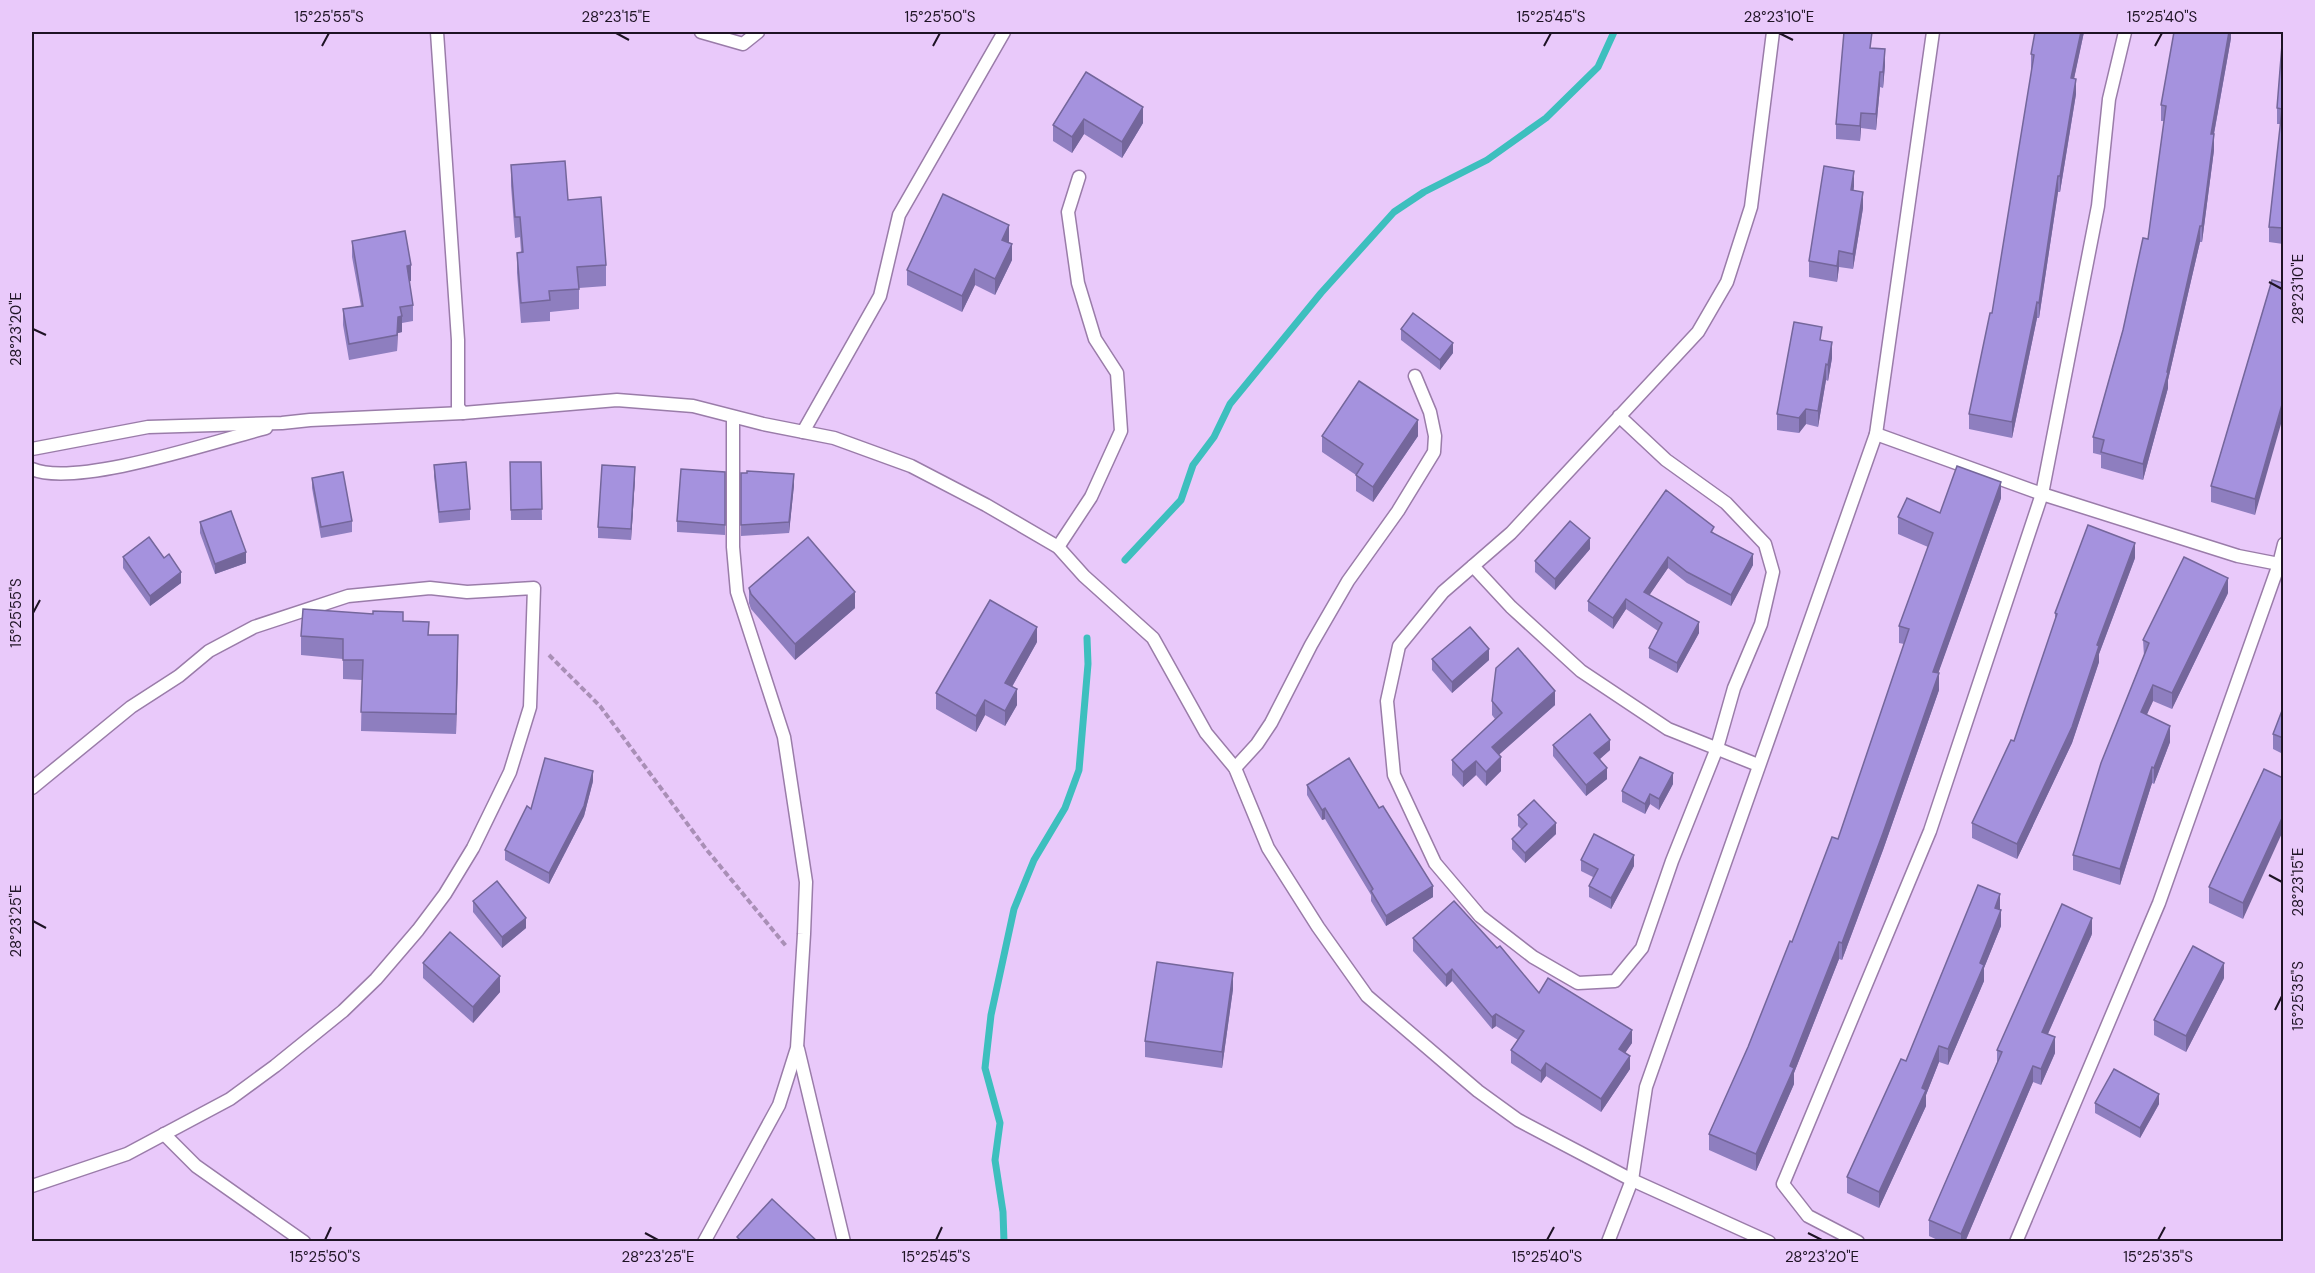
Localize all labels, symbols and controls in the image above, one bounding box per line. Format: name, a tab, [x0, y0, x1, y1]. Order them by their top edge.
text: 15°25'55"S	[294, 7, 364, 27]
text: 28°23'15"E	[582, 7, 650, 27]
text: 15°25'50"S	[905, 7, 976, 27]
text: 15°25'45"S	[1516, 7, 1586, 27]
text: 28°23'10"E	[1744, 7, 1814, 27]
text: 15°25'40"S	[2127, 7, 2198, 27]
text: 28°23'10"E	[2288, 254, 2308, 324]
text: 28°23'20"E	[6, 292, 26, 366]
text: 15°25'55"S	[6, 578, 26, 648]
text: 28°23'15"E	[2288, 848, 2308, 916]
text: 28°23'25"E	[6, 885, 26, 957]
text: 15°25'35"S	[2288, 961, 2308, 1031]
text: 15°25'50"S	[290, 1247, 361, 1267]
text: 28°23'25"E	[622, 1247, 694, 1267]
text: 15°25'45"S	[901, 1247, 971, 1267]
text: 15°25'40"S	[1512, 1247, 1583, 1267]
text: 28°23'20"E	[1785, 1247, 1859, 1267]
text: 15°25'35"S	[2123, 1247, 2193, 1267]

